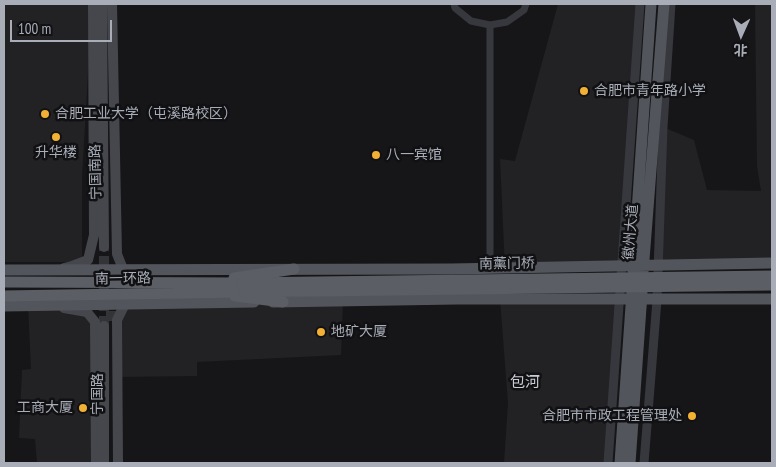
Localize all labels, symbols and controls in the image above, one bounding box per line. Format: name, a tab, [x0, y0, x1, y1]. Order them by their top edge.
scale bar	[12, 10, 115, 42]
north arrow	[716, 10, 766, 60]
text: 100 m	[18, 19, 51, 38]
text: 北	[733, 41, 748, 59]
place label: 合肥市青年路小学	[594, 83, 706, 99]
marker: 合肥市青年路小学	[578, 85, 590, 97]
place label: 合肥工业大学（屯溪路校区）	[55, 106, 237, 122]
marker: 合肥工业大学（屯溪路校区）	[39, 108, 51, 120]
marker: 升华楼	[50, 131, 62, 143]
street label: 宁国南路	[87, 144, 105, 200]
place label: 升华楼	[35, 145, 77, 161]
place label: 八一宾馆	[386, 147, 442, 163]
marker: 八一宾馆	[370, 149, 382, 161]
street label: 徽州大道	[620, 203, 642, 261]
street label: 南薰门桥	[479, 255, 535, 273]
street label: 南一环路	[95, 270, 151, 288]
place label: 地矿大厦	[331, 324, 387, 340]
marker: 地矿大厦	[315, 326, 327, 338]
street label: 宁国路	[90, 373, 106, 415]
district label: 包河	[510, 374, 540, 392]
place label: 工商大厦	[17, 400, 73, 416]
marker: 工商大厦	[77, 402, 89, 414]
place label: 合肥市市政工程管理处	[542, 408, 682, 424]
marker: 合肥市市政工程管理处	[686, 410, 698, 422]

